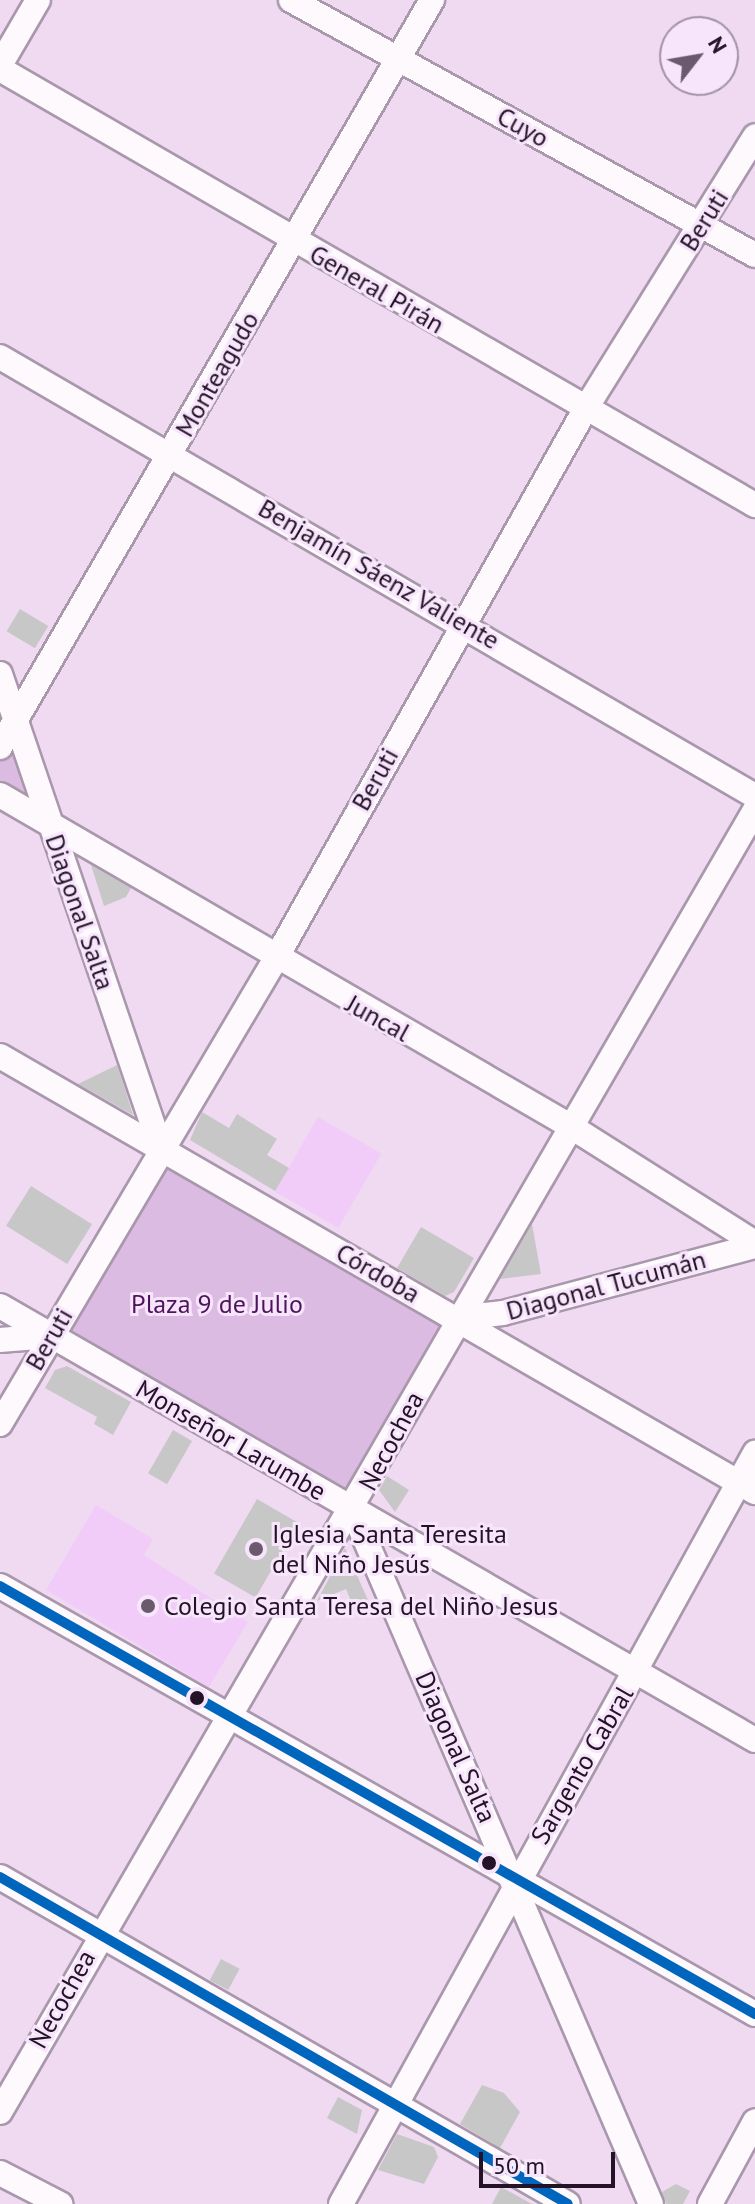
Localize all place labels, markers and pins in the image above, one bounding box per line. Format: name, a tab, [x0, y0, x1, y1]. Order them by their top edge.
place label: Iglesia Santa Teresita del Niño Jesús	[272, 1518, 508, 1580]
marker: Iglesia Santa Teresita del Niño Jesús	[247, 1540, 265, 1558]
place label: Colegio Santa Teresa del Niño Jesus	[164, 1590, 559, 1622]
marker: Colegio Santa Teresa del Niño Jesus	[139, 1597, 157, 1615]
unlabelled marker	[189, 1690, 205, 1706]
unlabelled marker	[481, 1855, 497, 1871]

